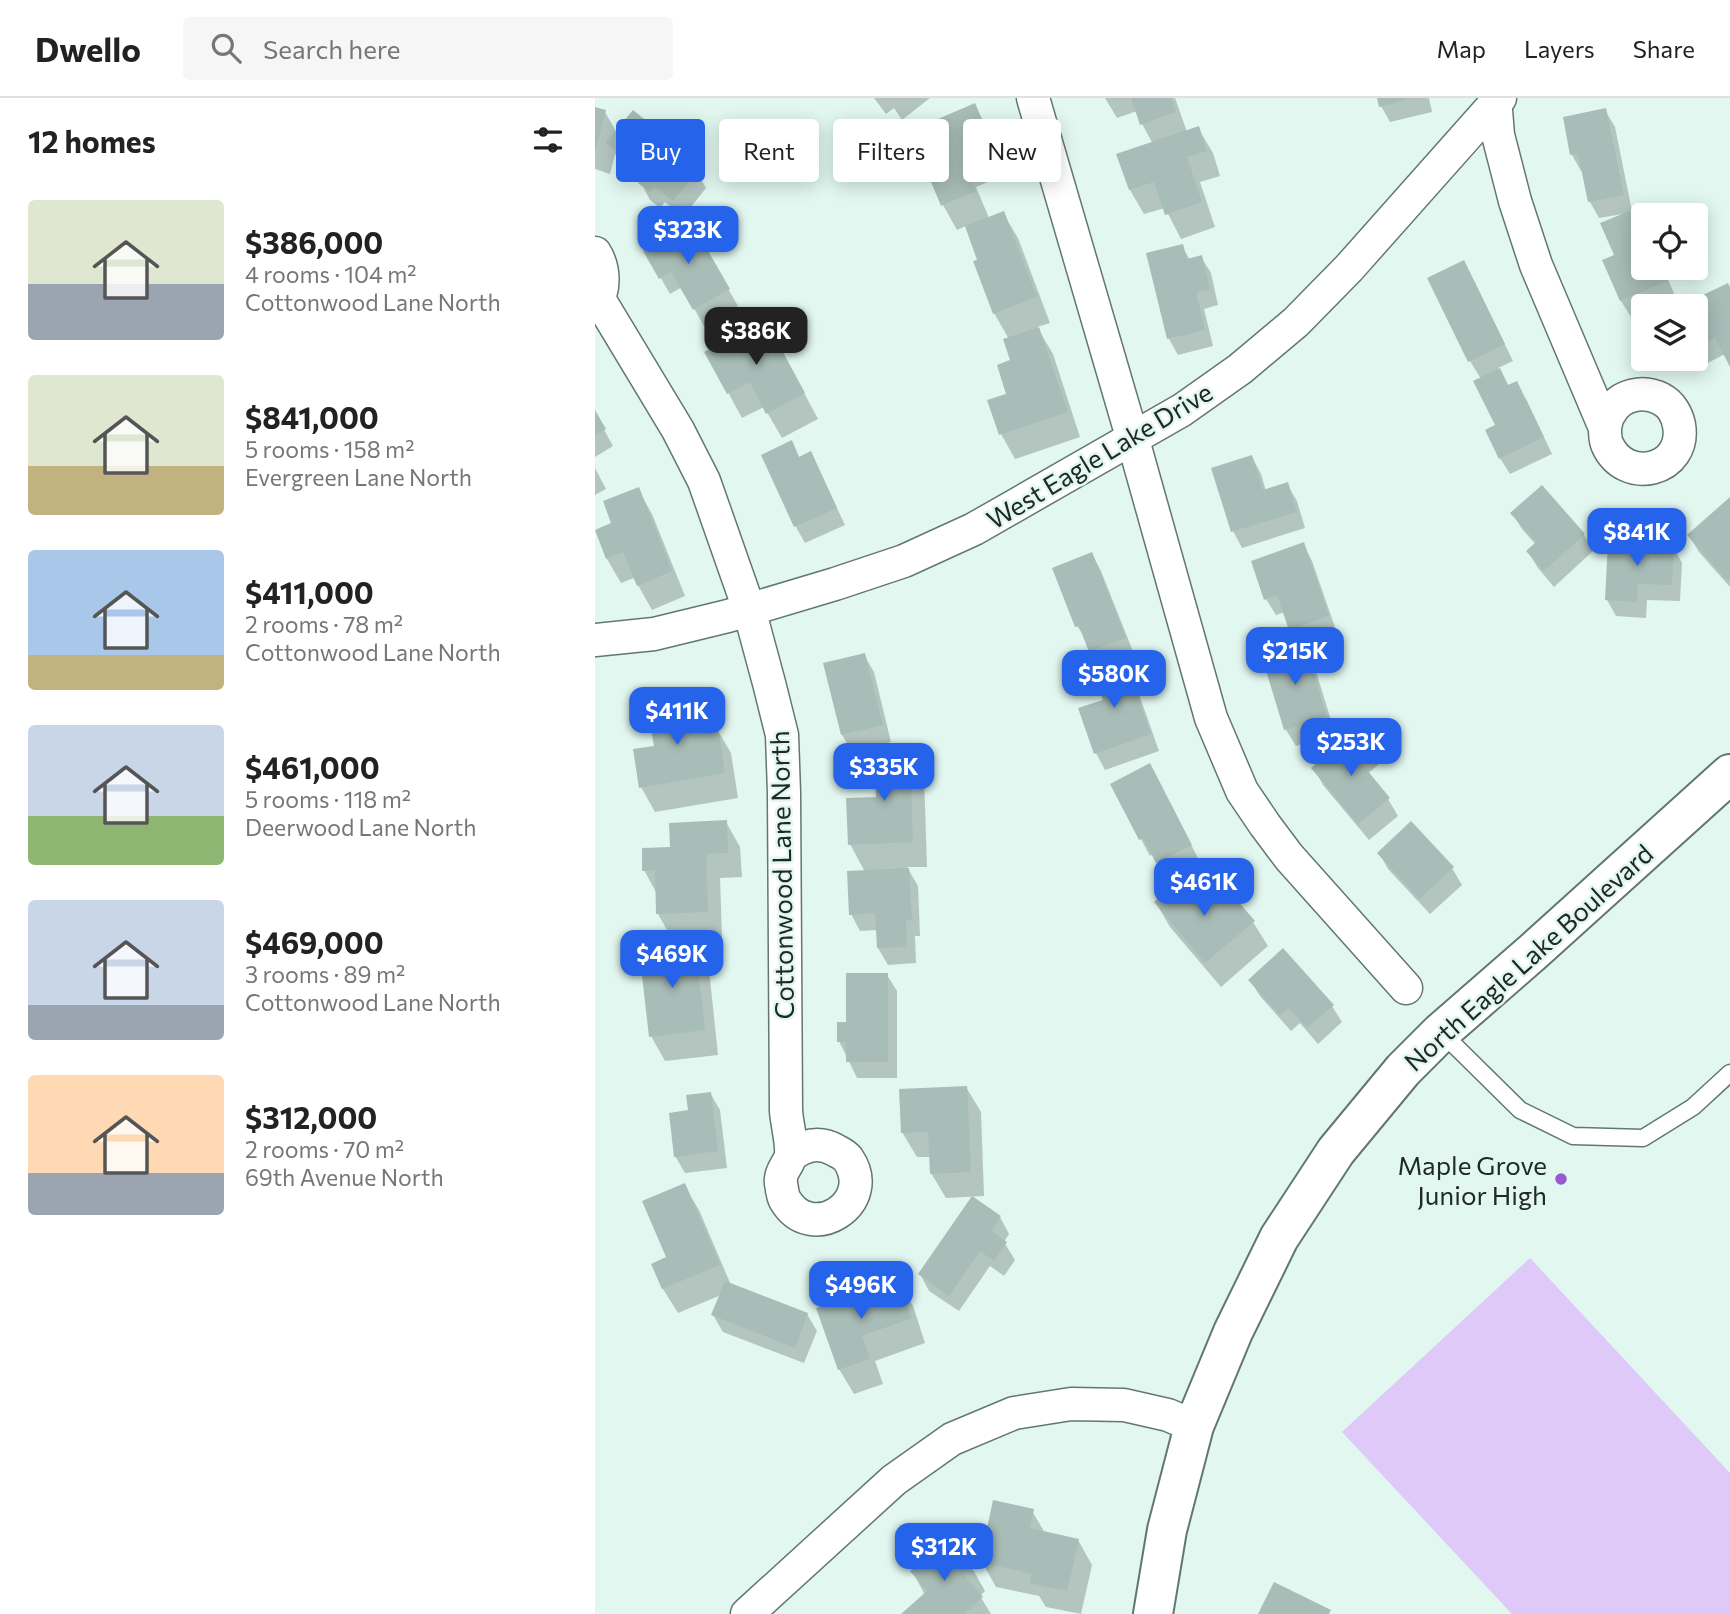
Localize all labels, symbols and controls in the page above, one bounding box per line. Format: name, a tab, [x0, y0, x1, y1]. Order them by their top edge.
search box	[183, 17, 673, 80]
text: Dwello	[35, 28, 141, 69]
icon: search	[207, 29, 245, 67]
text: Search here	[263, 33, 401, 64]
text: Map	[1437, 34, 1486, 63]
text: Layers	[1524, 34, 1595, 63]
text: Share	[1633, 34, 1695, 63]
chip: Buy	[616, 119, 705, 182]
chip: Rent	[719, 119, 819, 182]
chip: Filters	[833, 119, 949, 182]
chip: New	[963, 119, 1061, 182]
icon: filters	[529, 121, 567, 159]
text: 12 homes	[28, 122, 156, 159]
map controls	[1631, 203, 1708, 371]
button: locate	[1631, 203, 1708, 280]
pin: $323K	[639, 206, 737, 266]
text: $323K	[653, 215, 723, 243]
text: $386,000	[245, 223, 383, 260]
icon: home	[84, 228, 168, 312]
text: 4 rooms · 104 m²	[245, 260, 417, 288]
text: Cottonwood Lane North	[245, 288, 501, 316]
button: layers	[1631, 294, 1708, 371]
pin: $386K	[707, 308, 805, 367]
text: $386K	[720, 316, 792, 344]
street label: West Eagle Lake Drive	[981, 375, 1217, 535]
text: $841,000	[245, 398, 379, 435]
icon: home	[84, 403, 168, 487]
text: 5 rooms · 158 m²	[245, 435, 414, 463]
text: Evergreen Lane North	[245, 463, 472, 491]
pin: $841K	[1588, 508, 1686, 568]
text: $841K	[1603, 517, 1671, 545]
text: $411,000	[245, 573, 374, 610]
icon: home	[84, 578, 168, 662]
text: 2 rooms · 78 m²	[245, 610, 403, 638]
pin: $215K	[1246, 628, 1344, 687]
text: $215K	[1262, 636, 1328, 664]
text: Cottonwood Lane North	[245, 638, 501, 666]
pin: $580K	[1065, 650, 1163, 710]
text: $580K	[1078, 659, 1150, 687]
pin: $411K	[628, 688, 726, 747]
text: $411K	[645, 696, 709, 724]
pin: $253K	[1302, 718, 1400, 778]
text: $253K	[1316, 727, 1386, 755]
street label: Cottonwood Lane North	[763, 730, 799, 1020]
pin: $335K	[835, 744, 933, 803]
text: $461,000	[245, 748, 380, 785]
text: $335K	[849, 752, 919, 780]
icon: home	[84, 753, 168, 837]
text: 5 rooms · 118 m²	[245, 785, 411, 813]
text: Deerwood Lane North	[245, 813, 476, 841]
street label: North Eagle Lake Boulevard	[1397, 837, 1659, 1077]
pin: $461K	[1155, 858, 1253, 918]
text: $461K	[1170, 867, 1238, 895]
text: $469,000	[245, 923, 384, 960]
icon: home	[84, 928, 168, 1012]
pin: $469K	[623, 930, 721, 990]
text: $469K	[636, 939, 708, 967]
text: 3 rooms · 89 m²	[245, 960, 405, 988]
text: Cottonwood Lane North	[245, 988, 501, 1016]
text: $312,000	[245, 1098, 377, 1135]
icon: home	[84, 1103, 168, 1187]
text: 2 rooms · 70 m²	[245, 1135, 404, 1163]
place label: Maple Grove Junior High	[1397, 1149, 1547, 1210]
text: 69th Avenue North	[245, 1163, 444, 1191]
marker: Maple Grove Junior High	[1553, 1171, 1569, 1187]
pin: $496K	[812, 1262, 910, 1321]
text: $496K	[825, 1270, 897, 1298]
pin: $312K	[895, 1524, 993, 1583]
text: $312K	[911, 1532, 977, 1560]

